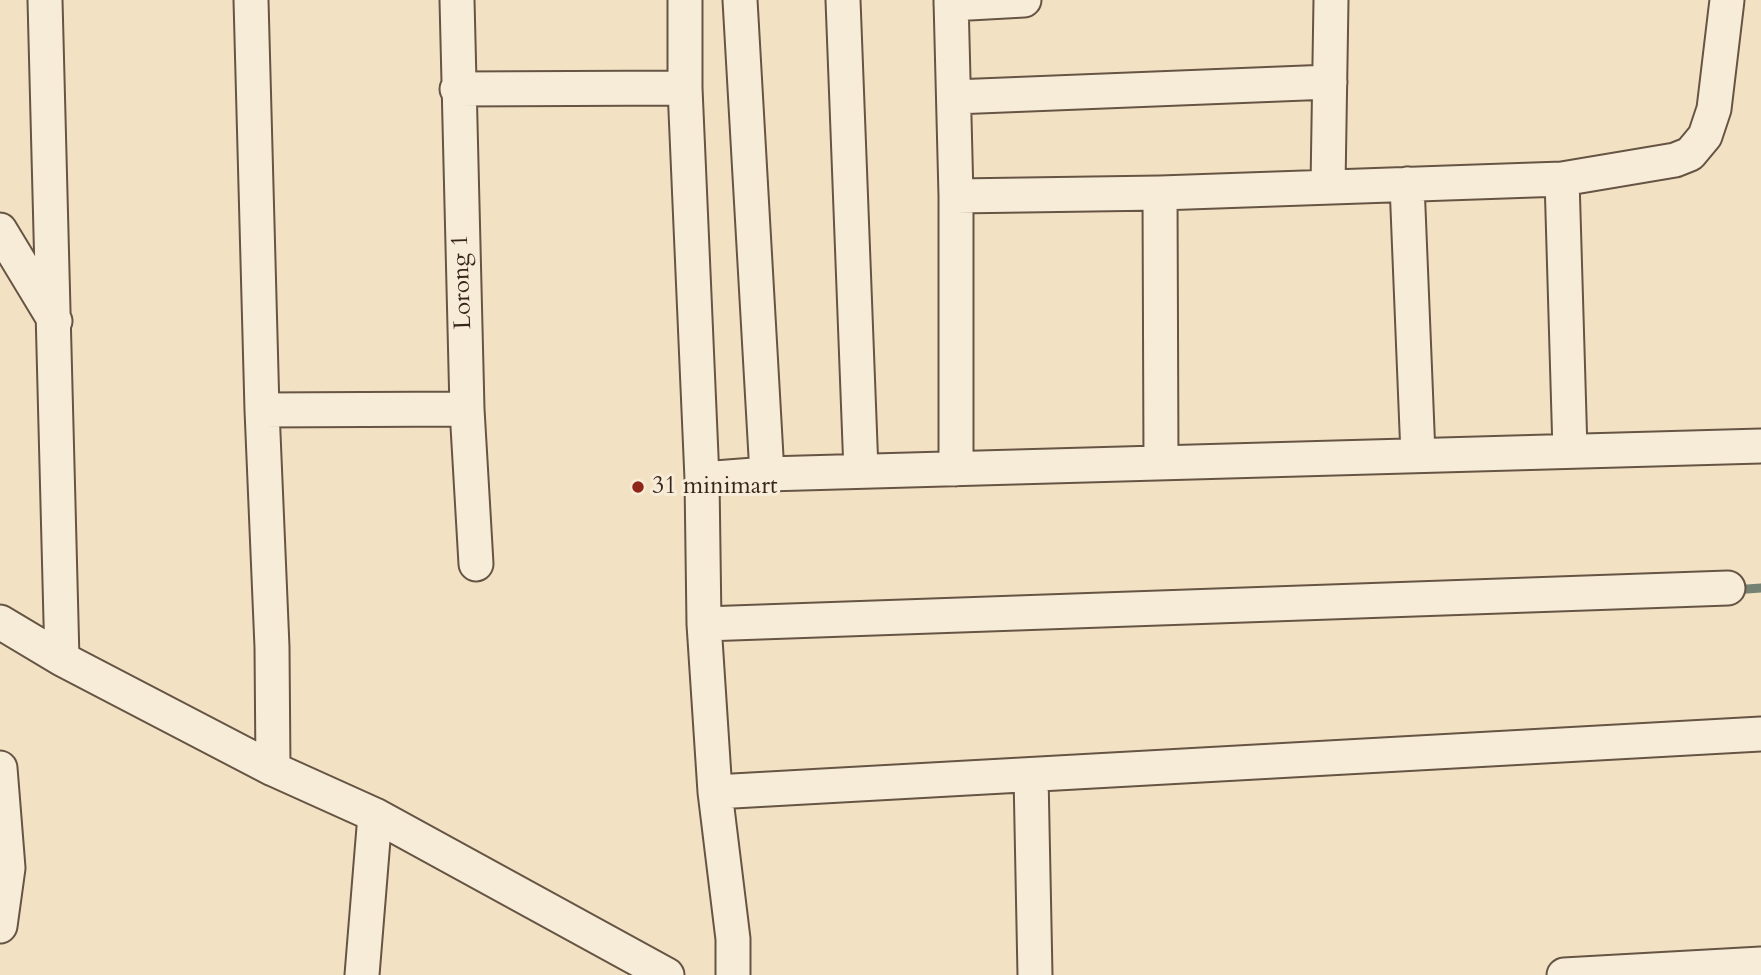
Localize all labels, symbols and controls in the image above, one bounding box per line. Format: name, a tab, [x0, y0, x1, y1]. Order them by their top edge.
street label: Lorong 1	[447, 234, 479, 330]
place label: 31 minimart	[652, 473, 777, 501]
marker: 31 minimart	[630, 479, 646, 495]

